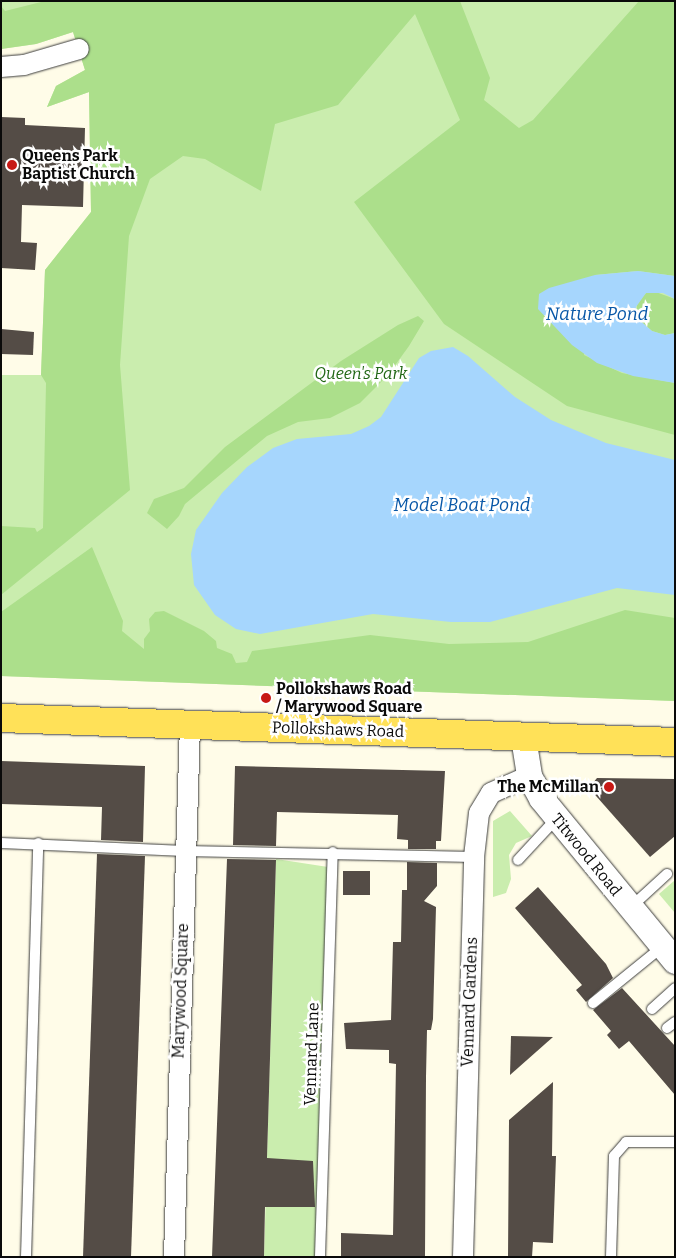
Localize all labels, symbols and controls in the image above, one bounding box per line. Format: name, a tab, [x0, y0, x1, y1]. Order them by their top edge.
place label: Queens Park Baptist Church	[22, 146, 135, 184]
marker: Queens Park Baptist Church	[6, 159, 18, 171]
water label: Nature Pond	[546, 303, 648, 325]
park label: Queen's Park	[315, 364, 407, 384]
water label: Model Boat Pond	[394, 494, 530, 516]
place label: Pollokshaws Road / Marywood Square	[276, 679, 422, 717]
marker: Pollokshaws Road / Marywood Square	[260, 692, 272, 704]
street label: Pollokshaws Road	[272, 718, 404, 742]
place label: The McMillan	[497, 777, 599, 797]
marker: The McMillan	[603, 781, 615, 793]
street label: Titwood Road	[547, 810, 625, 900]
street label: Marywood Square	[169, 923, 193, 1059]
street label: Vennard Gardens	[458, 937, 482, 1067]
street label: Vennard Lane	[301, 1002, 323, 1106]

